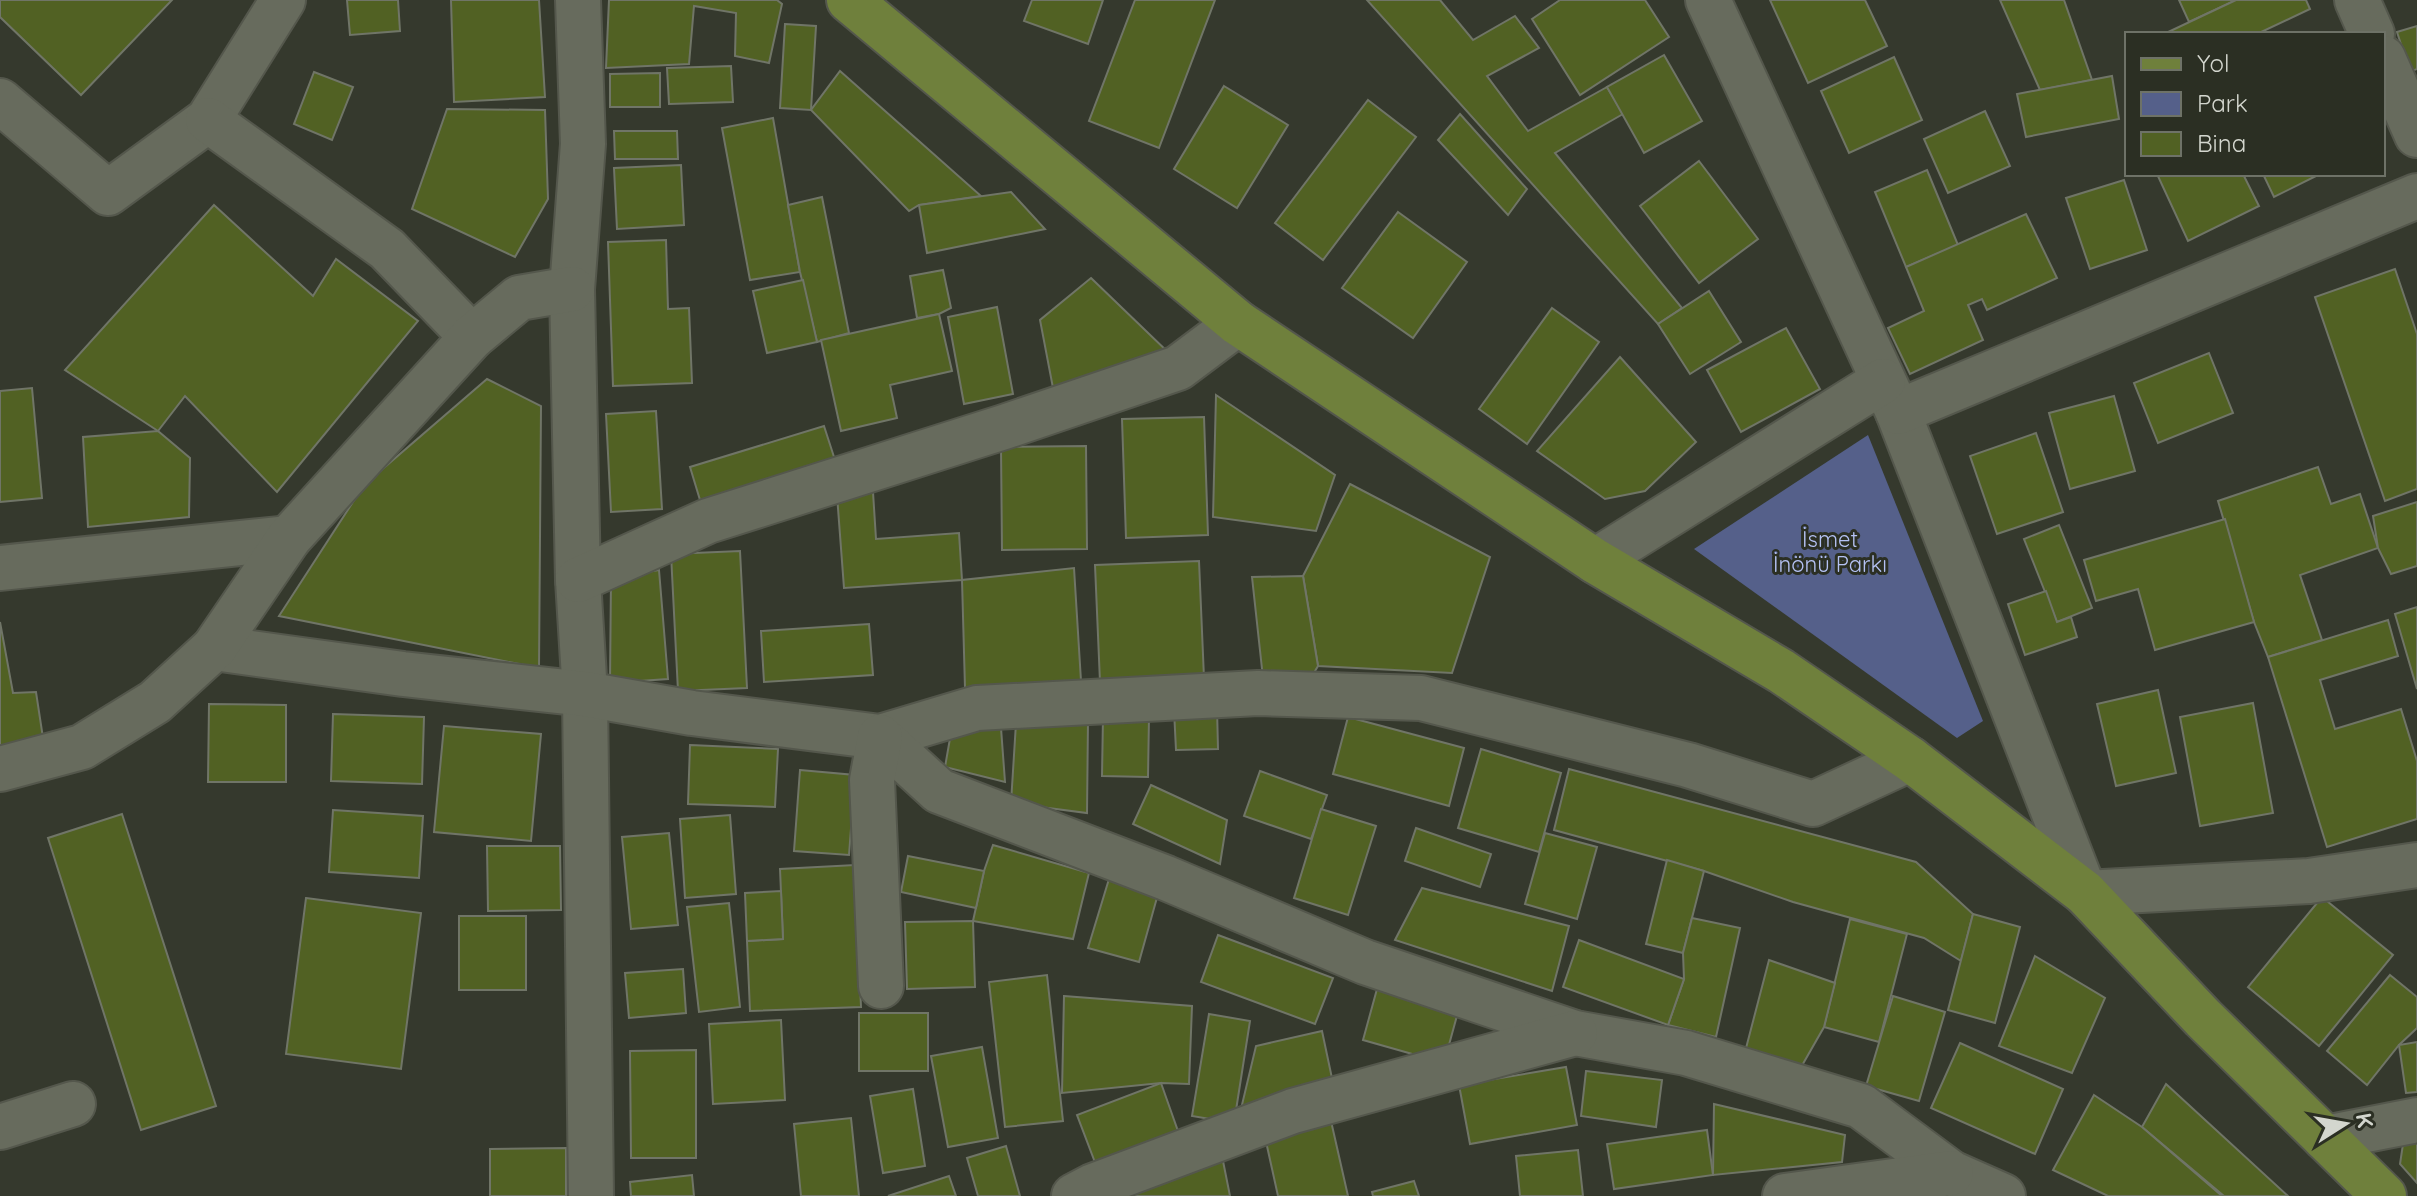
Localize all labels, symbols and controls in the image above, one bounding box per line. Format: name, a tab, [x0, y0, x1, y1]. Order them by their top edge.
legend	[2125, 32, 2385, 176]
text: Yol	[2197, 48, 2229, 78]
text: Park	[2197, 88, 2248, 118]
text: Bina	[2197, 128, 2246, 158]
park label: İsmet İnönü Parkı	[1773, 525, 1887, 578]
north arrow	[2305, 1084, 2385, 1164]
text: K	[2350, 1110, 2380, 1130]

